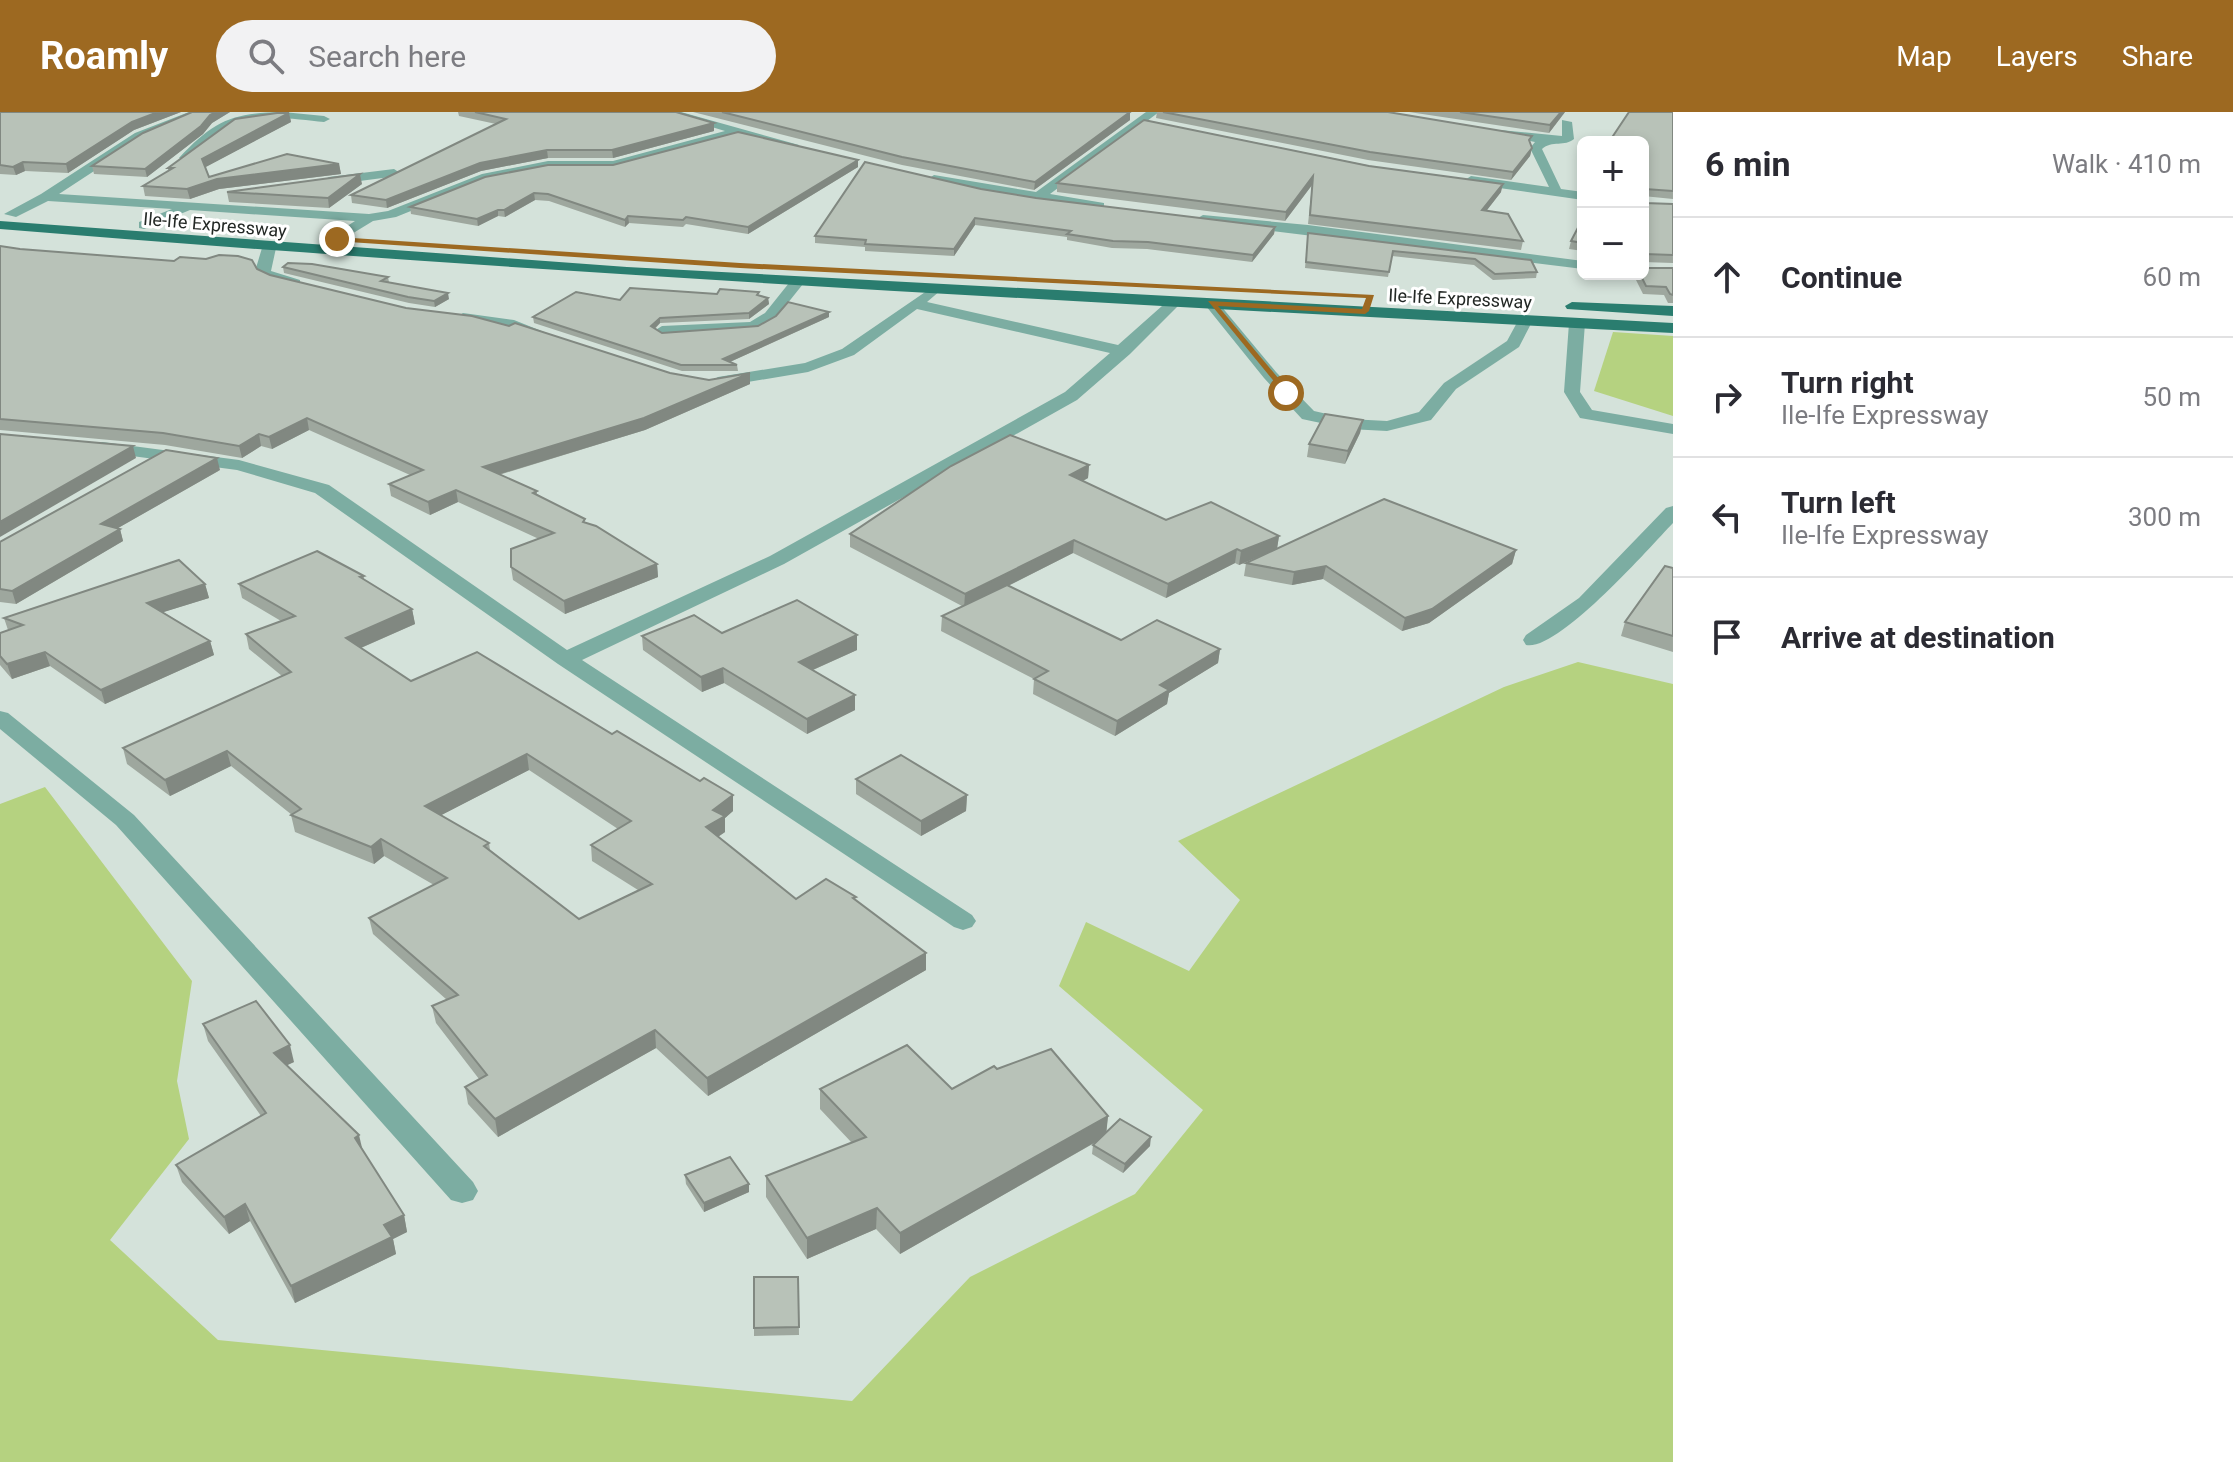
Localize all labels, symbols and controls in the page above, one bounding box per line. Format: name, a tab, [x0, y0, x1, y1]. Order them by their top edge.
search box	[216, 20, 776, 92]
text: Roamly	[40, 34, 168, 78]
icon: search	[244, 34, 288, 78]
text: Search here	[308, 39, 466, 74]
text: Map	[1896, 40, 1952, 73]
text: Layers	[1996, 40, 2078, 73]
text: Share	[2122, 40, 2193, 73]
map controls	[1577, 136, 1649, 280]
button: +	[1577, 136, 1649, 208]
text: 6 min	[1705, 144, 1790, 184]
text: Walk · 410 m	[2052, 149, 2201, 179]
street label: Ile-Ife Expressway	[143, 208, 288, 241]
button: −	[1577, 208, 1649, 280]
route end	[319, 221, 355, 257]
icon: ahead	[1705, 255, 1749, 299]
text: Continue	[1781, 260, 1902, 295]
text: 60 m	[2143, 262, 2201, 292]
street label: Ile-Ife Expressway	[1388, 284, 1533, 313]
text: Turn right	[1781, 365, 1914, 400]
route start	[1268, 375, 1304, 411]
icon: right	[1705, 375, 1749, 419]
text: 50 m	[2143, 382, 2201, 412]
text: Ile-Ife Expressway	[1781, 400, 1989, 430]
text: Turn left	[1781, 485, 1896, 520]
icon: left	[1705, 495, 1749, 539]
text: 300 m	[2128, 502, 2201, 532]
text: Ile-Ife Expressway	[1781, 520, 1989, 550]
icon: arrive	[1705, 615, 1749, 659]
text: Arrive at destination	[1781, 620, 2055, 655]

